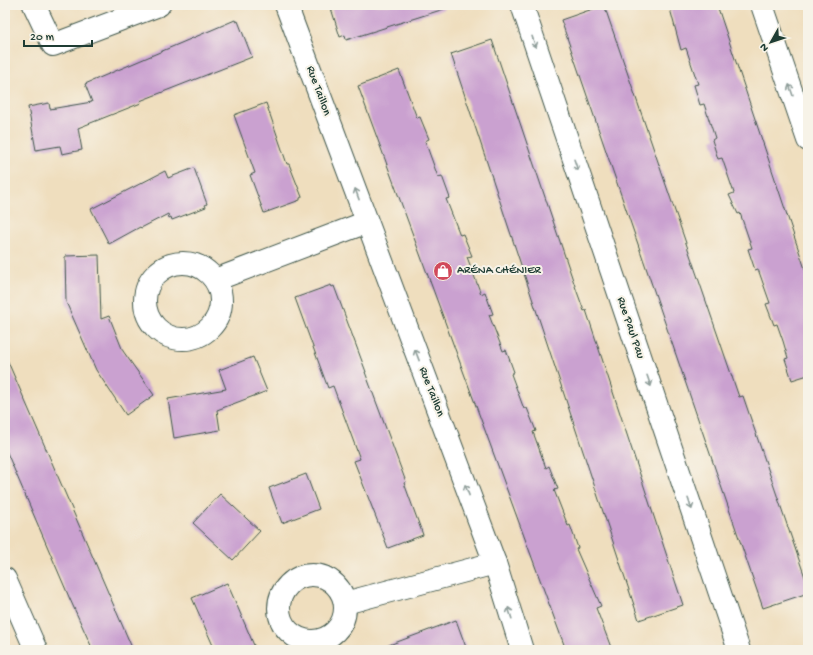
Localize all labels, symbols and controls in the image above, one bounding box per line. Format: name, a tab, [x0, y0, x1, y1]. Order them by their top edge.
scale bar	[24, 22, 92, 48]
north arrow	[751, 22, 791, 62]
text: 20 m	[30, 31, 55, 45]
one-way arrow	[531, 36, 539, 48]
text: N	[758, 40, 772, 54]
street label: Rue Taillon	[303, 64, 334, 118]
one-way arrow	[787, 84, 794, 97]
one-way arrow	[573, 159, 580, 172]
one-way arrow	[352, 189, 360, 201]
shop icon: ARÉNA CHÉNIER	[432, 260, 454, 282]
place label: ARÉNA CHÉNIER	[457, 264, 542, 278]
street label: Rue Paul Pau	[613, 295, 647, 361]
one-way arrow	[413, 349, 420, 362]
street label: Rue Taillon	[415, 365, 447, 419]
one-way arrow	[645, 375, 653, 387]
one-way arrow	[463, 485, 471, 497]
one-way arrow	[687, 498, 694, 511]
one-way arrow	[506, 607, 514, 619]

